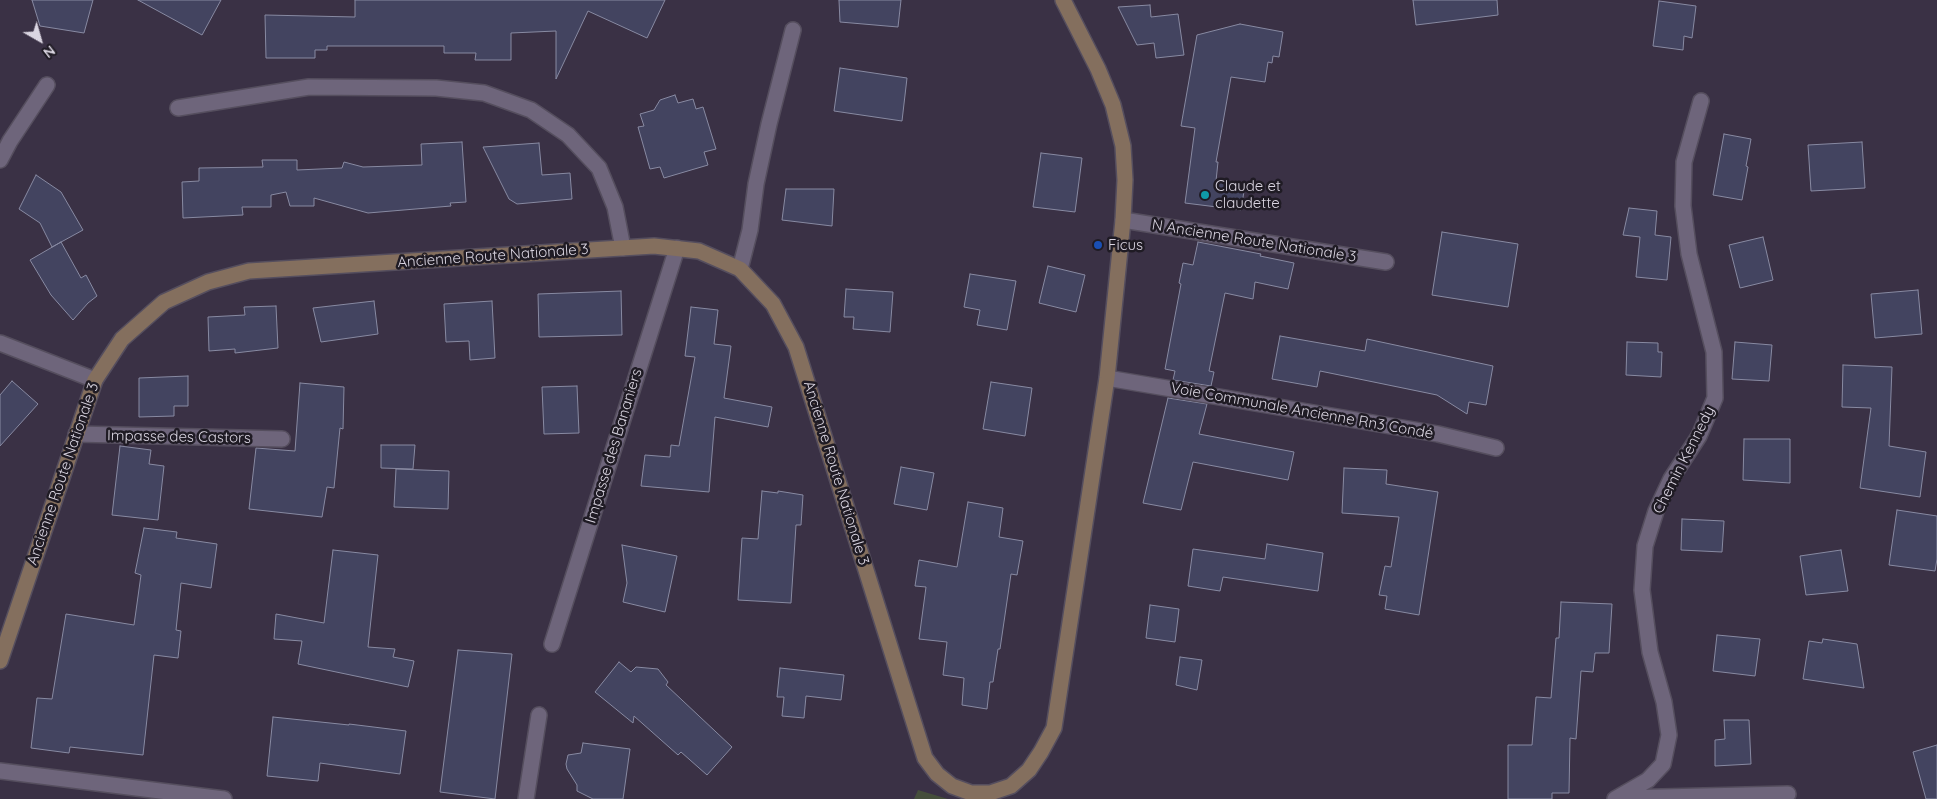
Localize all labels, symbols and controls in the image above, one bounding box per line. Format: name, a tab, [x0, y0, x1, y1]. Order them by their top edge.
north arrow	[15, 15, 65, 65]
text: N	[40, 42, 59, 62]
place label: Claude et claudette	[1215, 177, 1281, 212]
marker: Claude et claudette	[1199, 189, 1211, 201]
street label: N Ancienne Route Nationale 3	[1150, 216, 1358, 266]
place label: Ficus	[1108, 236, 1143, 254]
marker: Ficus	[1092, 239, 1104, 251]
street label: Ancienne Route Nationale 3	[397, 240, 589, 272]
street label: Impasse des Bananiers	[582, 367, 646, 525]
street label: Ancienne Route Nationale 3	[799, 379, 873, 567]
street label: Voie Communale Ancienne Rn3 Condé	[1169, 379, 1435, 443]
street label: Ancienne Route Nationale 3	[23, 380, 103, 568]
street label: Chemin Kennedy	[1649, 403, 1719, 517]
street label: Impasse des Castors	[107, 427, 251, 447]

